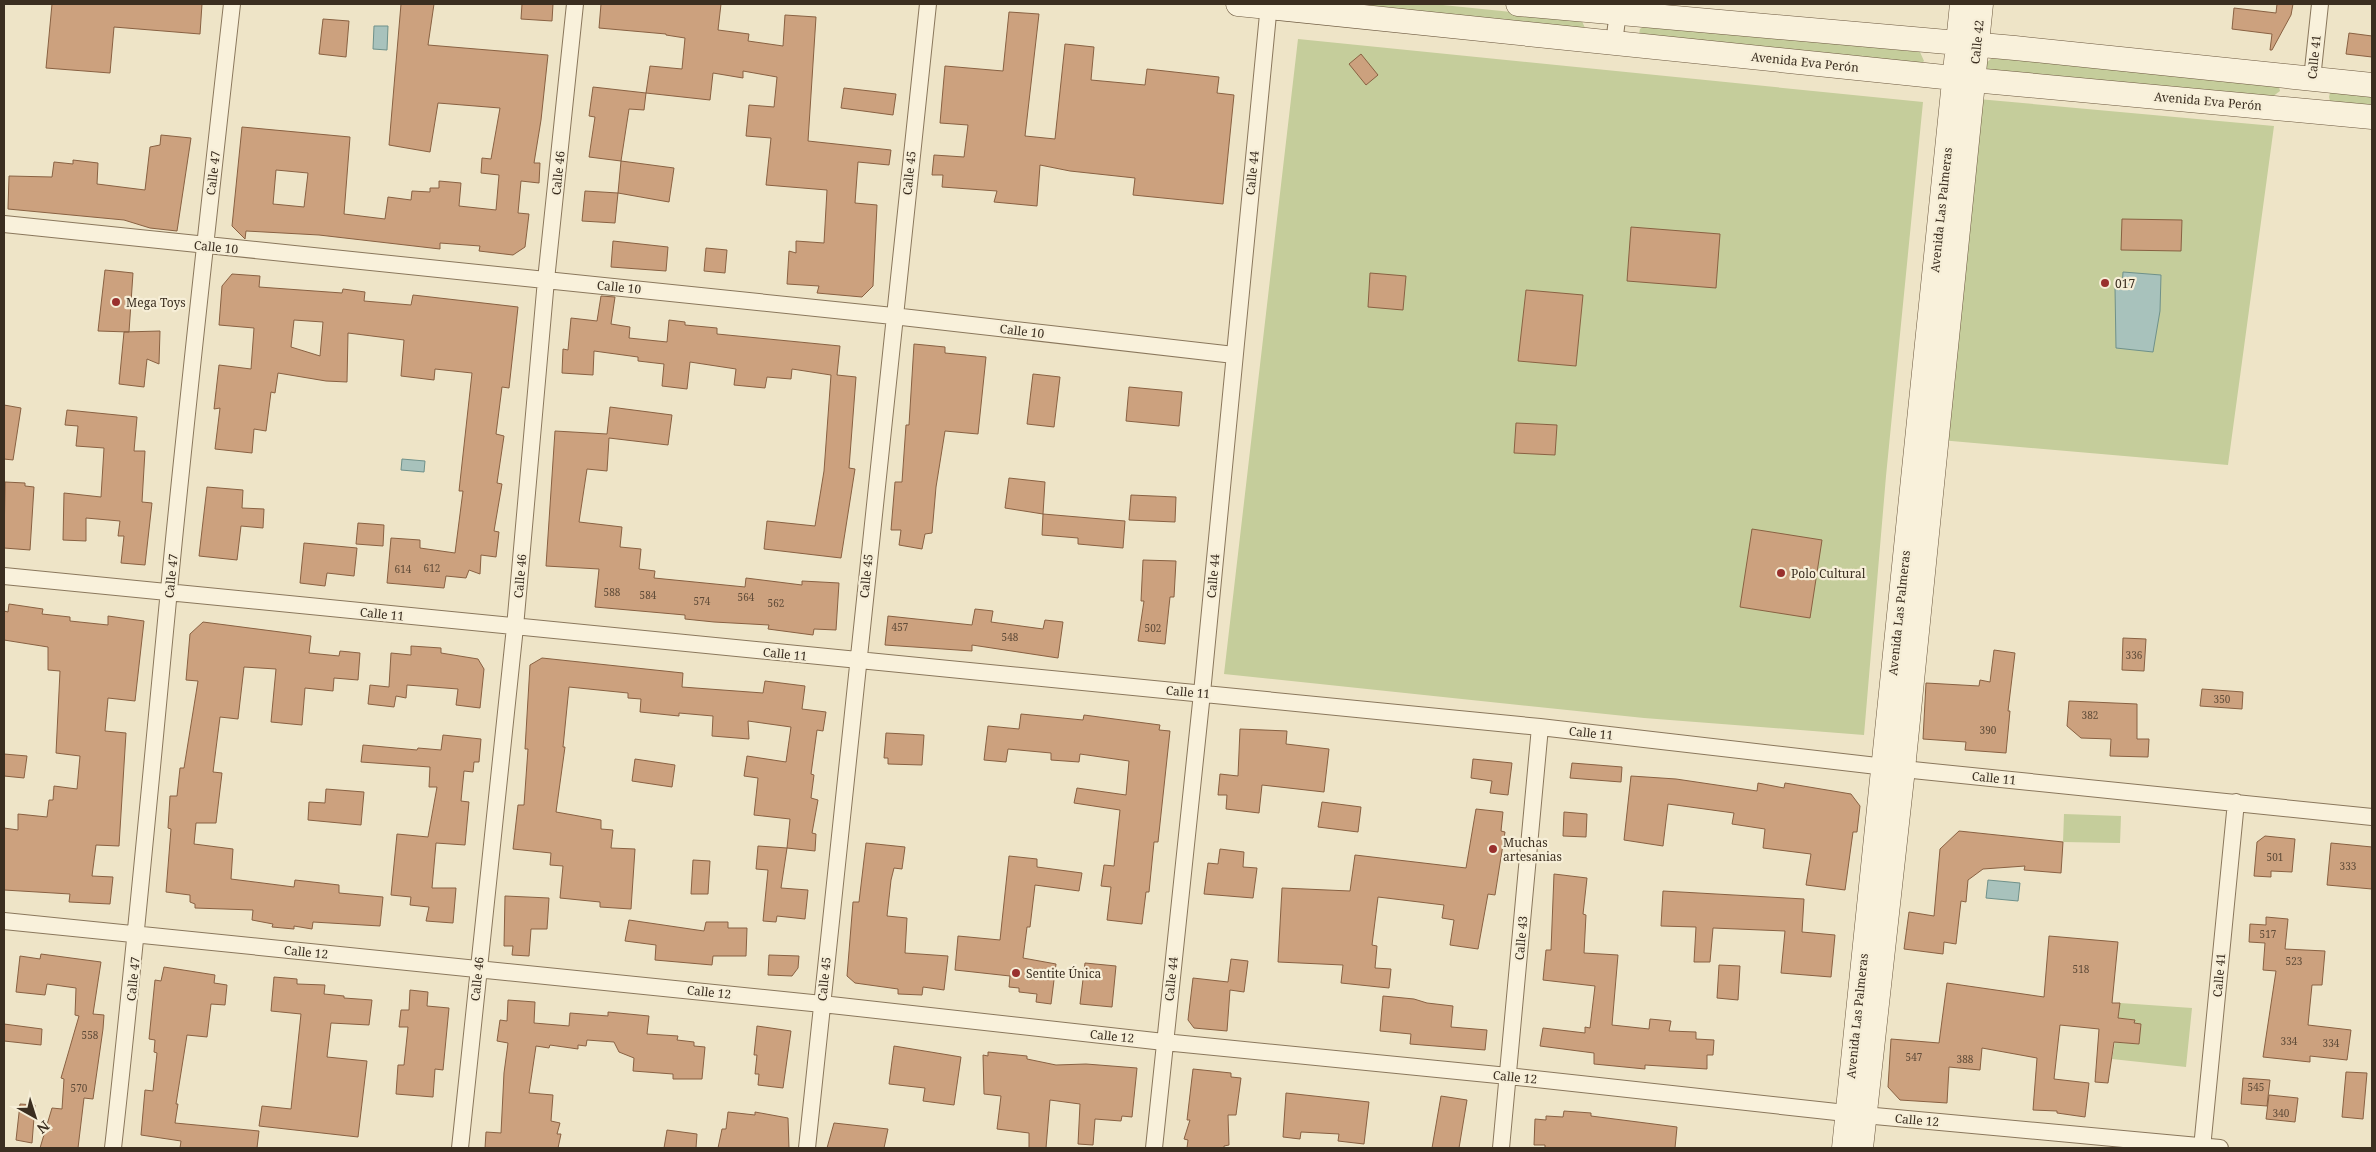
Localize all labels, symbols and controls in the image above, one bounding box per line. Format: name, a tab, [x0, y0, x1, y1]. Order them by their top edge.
street label: Calle 42	[1966, 19, 1988, 65]
street label: Calle 41	[2303, 34, 2325, 80]
street label: Avenida Eva Perón	[1750, 48, 1860, 76]
street label: Avenida Eva Perón	[2153, 88, 2263, 114]
street label: Avenida Las Palmeras	[1926, 147, 1956, 273]
street label: Calle 47	[202, 150, 224, 196]
street label: Calle 46	[547, 150, 569, 196]
street label: Calle 45	[898, 150, 920, 196]
street label: Calle 44	[1241, 150, 1263, 196]
street label: Calle 10	[193, 236, 239, 258]
place label: 017	[2115, 275, 2135, 292]
street label: Calle 10	[596, 276, 642, 298]
marker: 017	[2099, 277, 2111, 289]
place label: Mega Toys	[126, 294, 186, 311]
marker: Mega Toys	[110, 296, 122, 308]
street label: Calle 10	[999, 320, 1045, 342]
street label: Avenida Las Palmeras	[1884, 550, 1914, 676]
street label: Calle 47	[160, 553, 182, 599]
street label: Calle 46	[510, 553, 530, 599]
street label: Calle 45	[855, 553, 877, 599]
street label: Calle 44	[1203, 553, 1223, 599]
house number: 612	[424, 561, 440, 575]
house number: 614	[395, 562, 412, 576]
place label: Polo Cultural	[1791, 565, 1866, 582]
marker: Polo Cultural	[1775, 567, 1787, 579]
house number: 588	[604, 585, 621, 599]
house number: 584	[640, 588, 657, 602]
house number: 564	[738, 590, 755, 604]
house number: 574	[694, 594, 711, 608]
house number: 562	[768, 596, 784, 610]
street label: Calle 11	[359, 603, 405, 625]
house number: 457	[892, 620, 909, 634]
house number: 502	[1145, 621, 1161, 635]
house number: 548	[1002, 630, 1019, 644]
street label: Calle 11	[762, 643, 808, 665]
house number: 336	[2126, 648, 2143, 662]
street label: Calle 11	[1165, 682, 1211, 702]
house number: 350	[2214, 692, 2231, 706]
house number: 382	[2082, 708, 2098, 722]
street label: Calle 11	[1568, 722, 1614, 744]
house number: 390	[1980, 723, 1997, 737]
street label: Calle 11	[1971, 767, 2017, 789]
place label: Muchas artesanias	[1503, 834, 1562, 865]
marker: Muchas artesanias	[1487, 843, 1499, 855]
house number: 501	[2267, 850, 2283, 864]
house number: 333	[2340, 859, 2357, 873]
street label: Calle 43	[1511, 915, 1531, 961]
house number: 517	[2260, 927, 2277, 941]
street label: Calle 12	[283, 941, 329, 963]
street label: Calle 41	[2209, 952, 2229, 998]
street label: Avenida Las Palmeras	[1842, 953, 1872, 1079]
house number: 523	[2286, 954, 2303, 968]
street label: Calle 47	[122, 956, 144, 1002]
street label: Calle 46	[466, 956, 488, 1002]
street label: Calle 45	[813, 956, 835, 1002]
street label: Calle 44	[1160, 956, 1182, 1002]
house number: 518	[2073, 962, 2090, 976]
place label: Sentite Única	[1026, 965, 1102, 982]
marker: Sentite Única	[1010, 967, 1022, 979]
street label: Calle 12	[686, 981, 732, 1003]
street label: Calle 12	[1089, 1025, 1135, 1047]
house number: 558	[82, 1028, 99, 1042]
house number: 334	[2281, 1034, 2298, 1048]
house number: 334	[2323, 1036, 2340, 1050]
house number: 547	[1906, 1050, 1923, 1064]
house number: 388	[1957, 1052, 1974, 1066]
street label: Calle 12	[1492, 1066, 1538, 1088]
house number: 545	[2248, 1080, 2264, 1094]
house number: 570	[71, 1081, 88, 1095]
north arrow	[10, 1092, 60, 1142]
house number: 340	[2273, 1106, 2290, 1120]
street label: Calle 12	[1894, 1110, 1940, 1130]
text: N	[33, 1117, 54, 1138]

